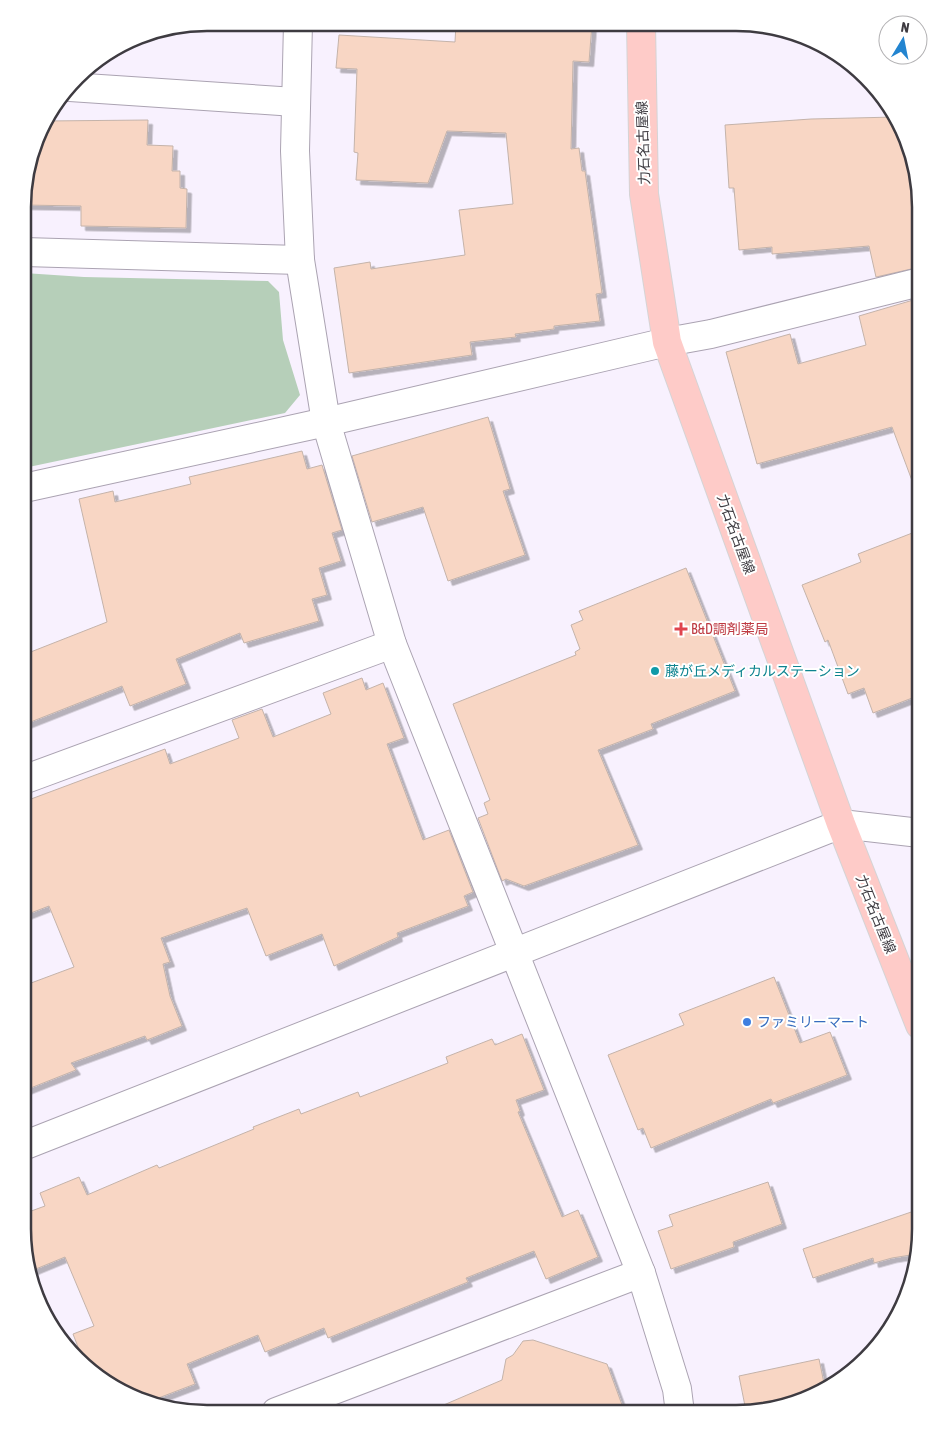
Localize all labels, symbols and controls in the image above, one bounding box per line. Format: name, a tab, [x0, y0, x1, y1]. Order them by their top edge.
north arrow	[878, 15, 928, 65]
text: N	[900, 19, 911, 36]
street label: 力石名古屋線	[634, 101, 652, 185]
street label: 力石名古屋線	[714, 492, 758, 576]
place label: B&D調剤薬局	[691, 621, 769, 637]
marker: B&D調剤薬局	[675, 623, 687, 635]
place label: 藤が丘メディカルステーション	[665, 663, 860, 679]
marker: 藤が丘メディカルステーション	[649, 665, 661, 677]
street label: 力石名古屋線	[853, 872, 899, 956]
place label: ファミリーマート	[757, 1014, 869, 1030]
marker: ファミリーマート	[741, 1016, 753, 1028]

